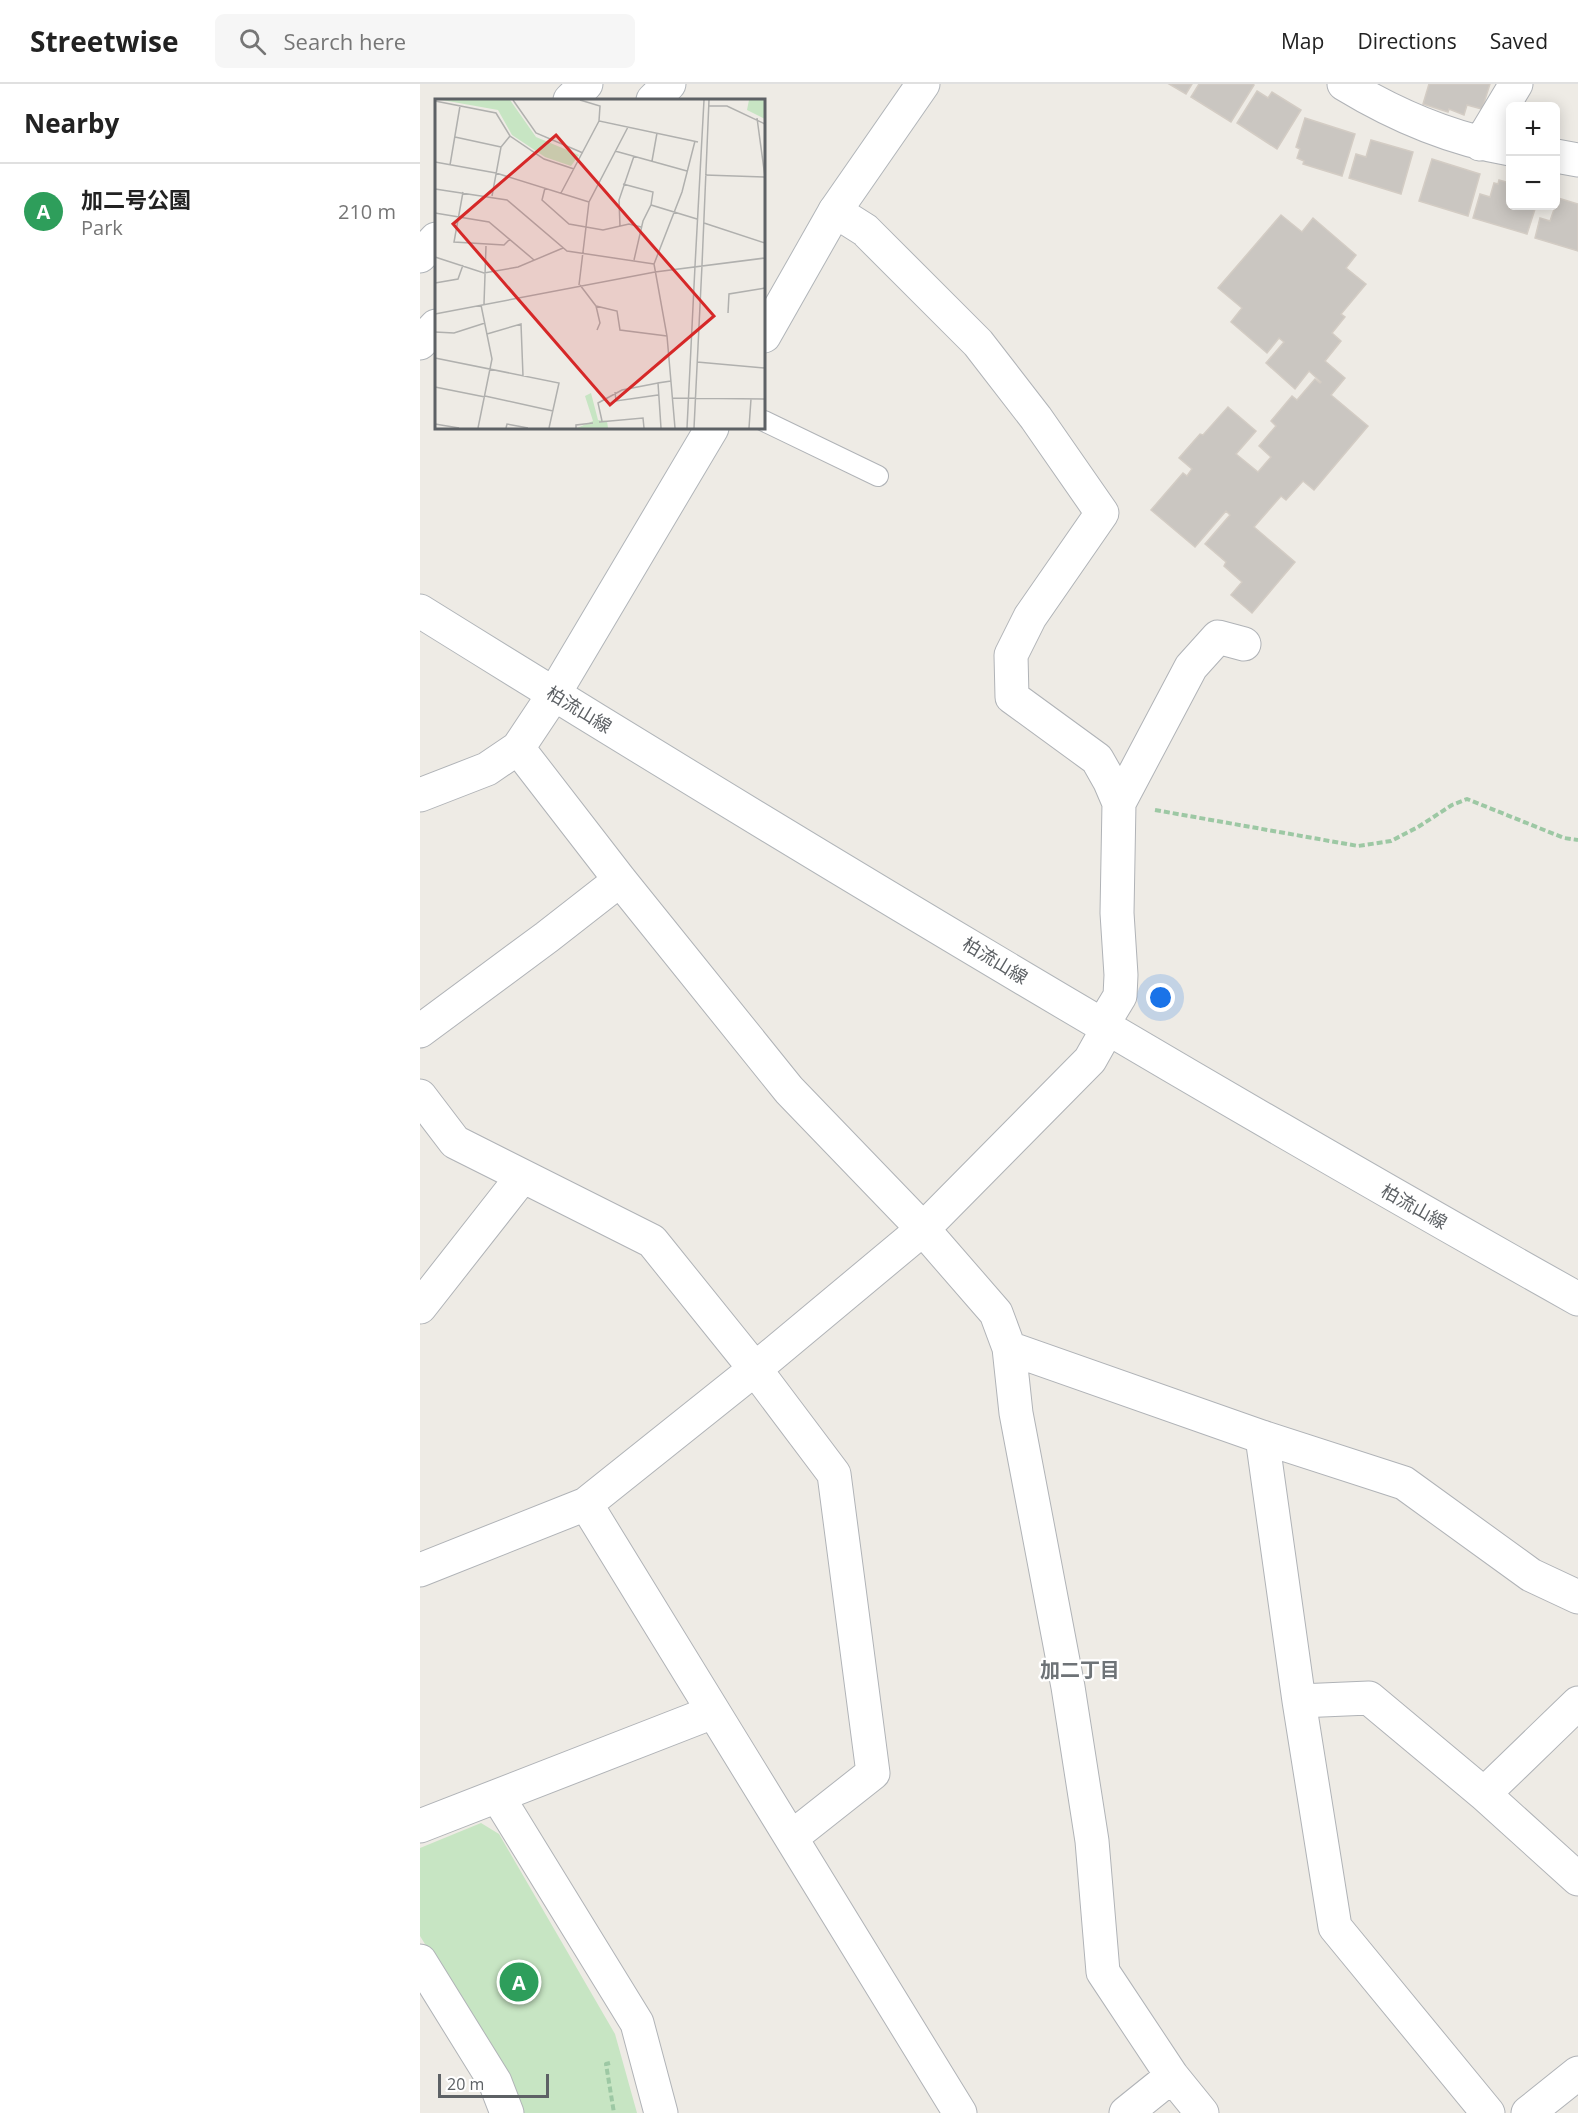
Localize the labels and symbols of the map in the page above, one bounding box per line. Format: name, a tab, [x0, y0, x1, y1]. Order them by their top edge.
inset map	[435, 99, 765, 429]
street label: 柏流山線	[542, 680, 617, 738]
street label: 柏流山線	[958, 931, 1033, 989]
your location	[1146, 983, 1175, 1012]
street label: 柏流山線	[1377, 1178, 1452, 1234]
district label: 加二丁目	[1040, 1656, 1120, 1683]
pin: A	[500, 1960, 538, 2004]
scale bar	[438, 2071, 549, 2098]

